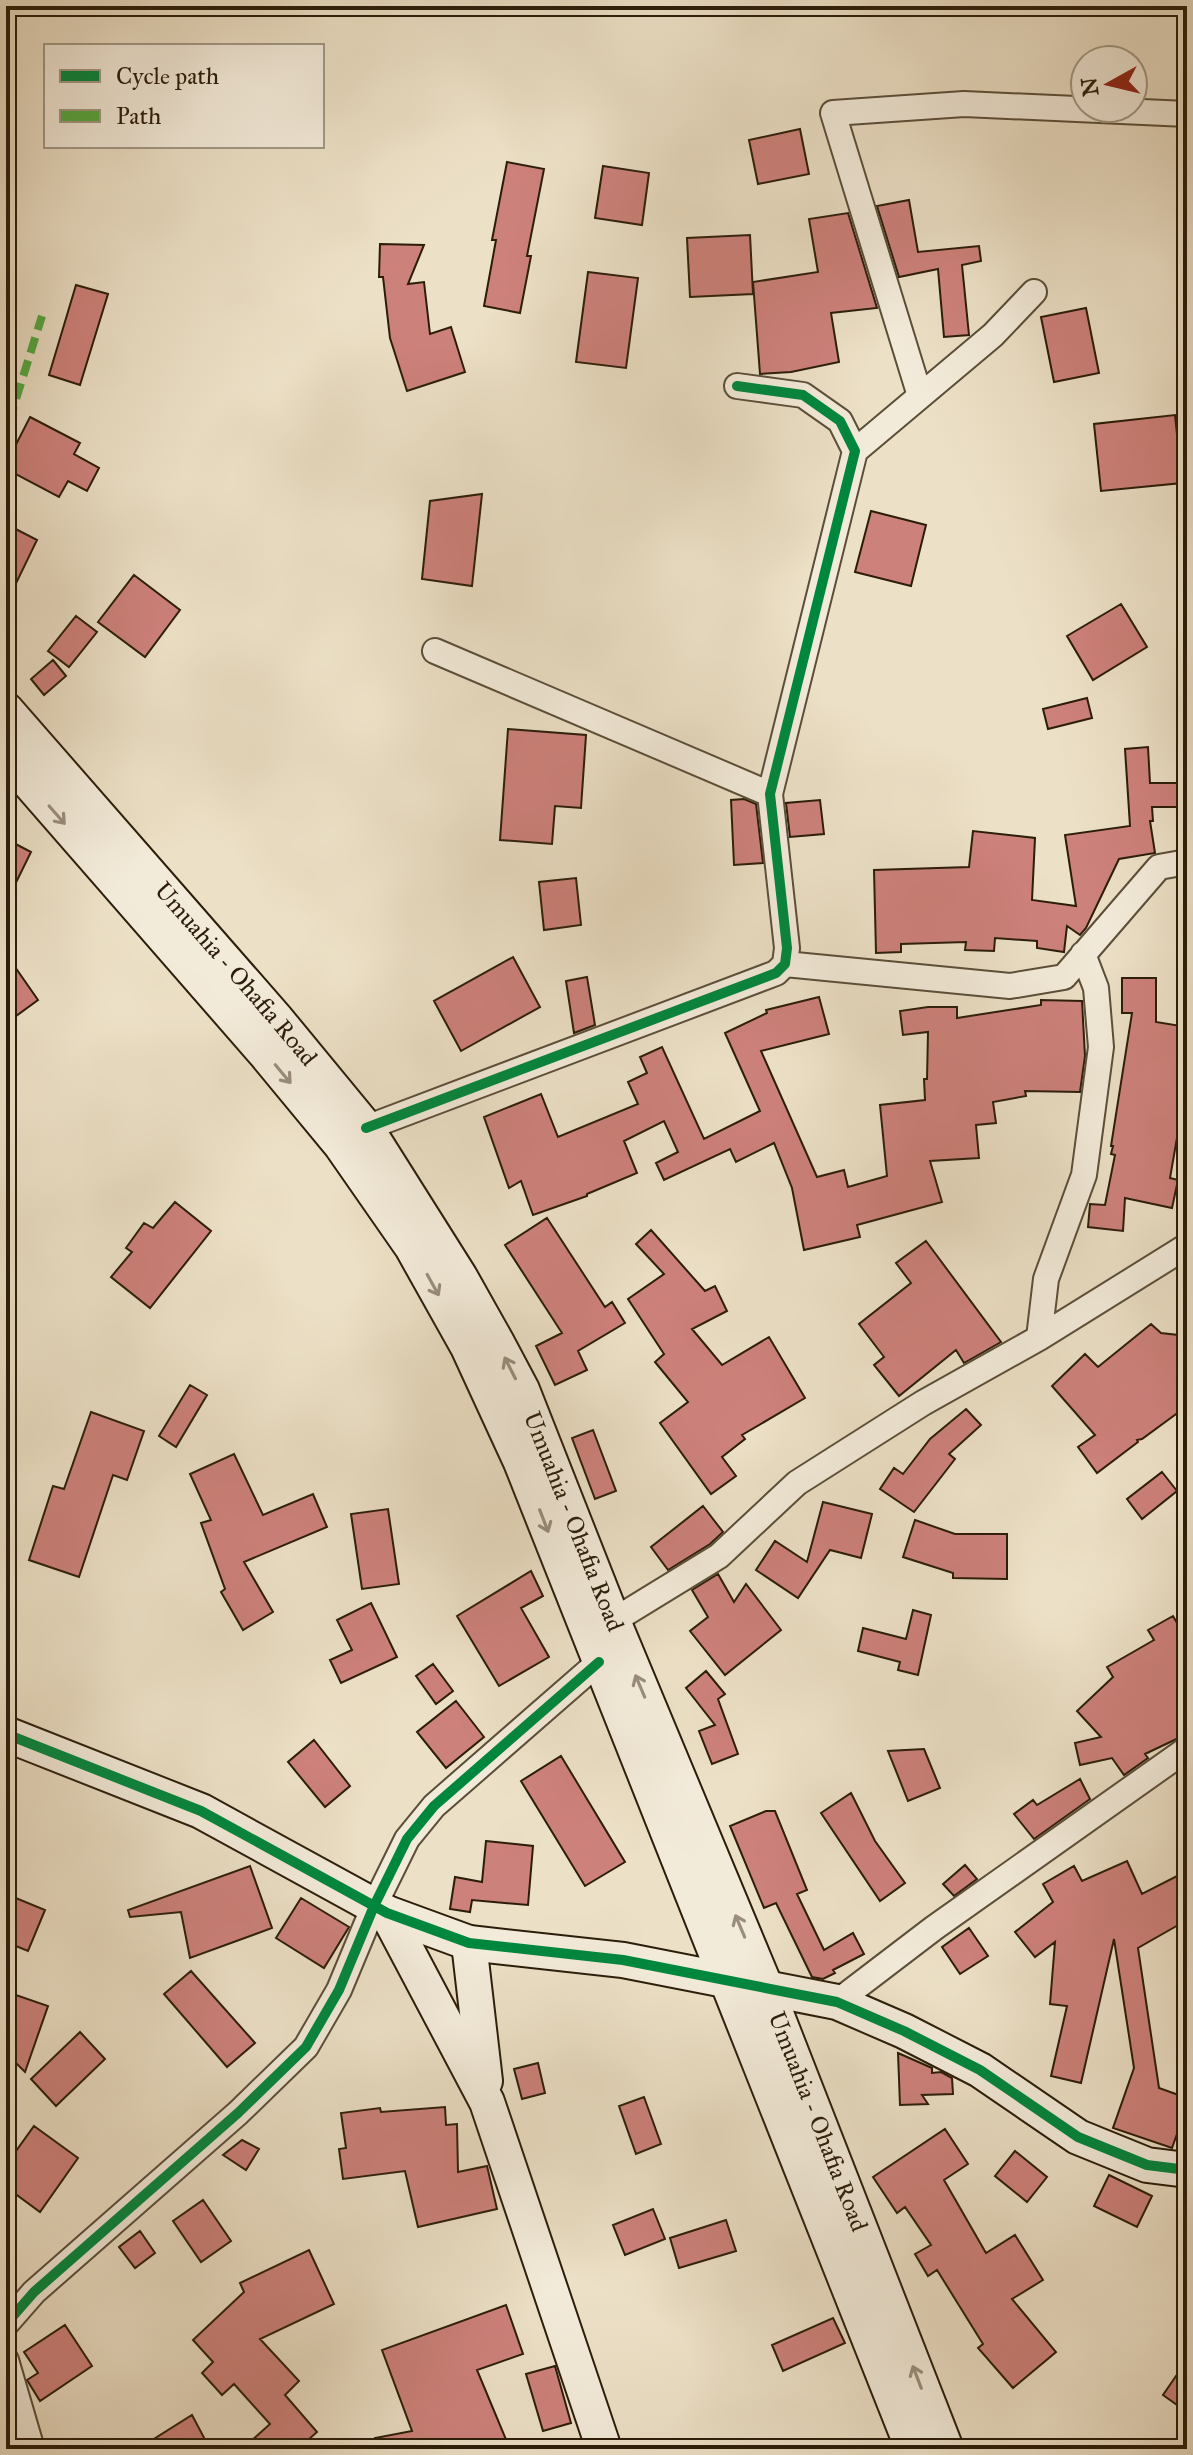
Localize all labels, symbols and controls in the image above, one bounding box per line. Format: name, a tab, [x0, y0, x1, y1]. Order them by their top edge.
legend	[44, 44, 324, 148]
north arrow	[1069, 44, 1149, 124]
text: Cycle path	[116, 61, 219, 91]
text: N	[1075, 75, 1104, 98]
text: Path	[116, 101, 161, 131]
one-way arrow	[48, 804, 66, 824]
street label: Umuahia - Ohafia Road	[148, 876, 324, 1072]
one-way arrow	[274, 1063, 292, 1084]
one-way arrow	[426, 1273, 442, 1297]
one-way arrow	[502, 1356, 518, 1380]
street label: Umuahia - Ohafia Road	[517, 1407, 631, 1636]
one-way arrow	[538, 1508, 552, 1532]
one-way arrow	[631, 1674, 646, 1699]
one-way arrow	[732, 1914, 746, 1939]
street label: Umuahia - Ohafia Road	[762, 2007, 875, 2236]
one-way arrow	[909, 2365, 923, 2390]

